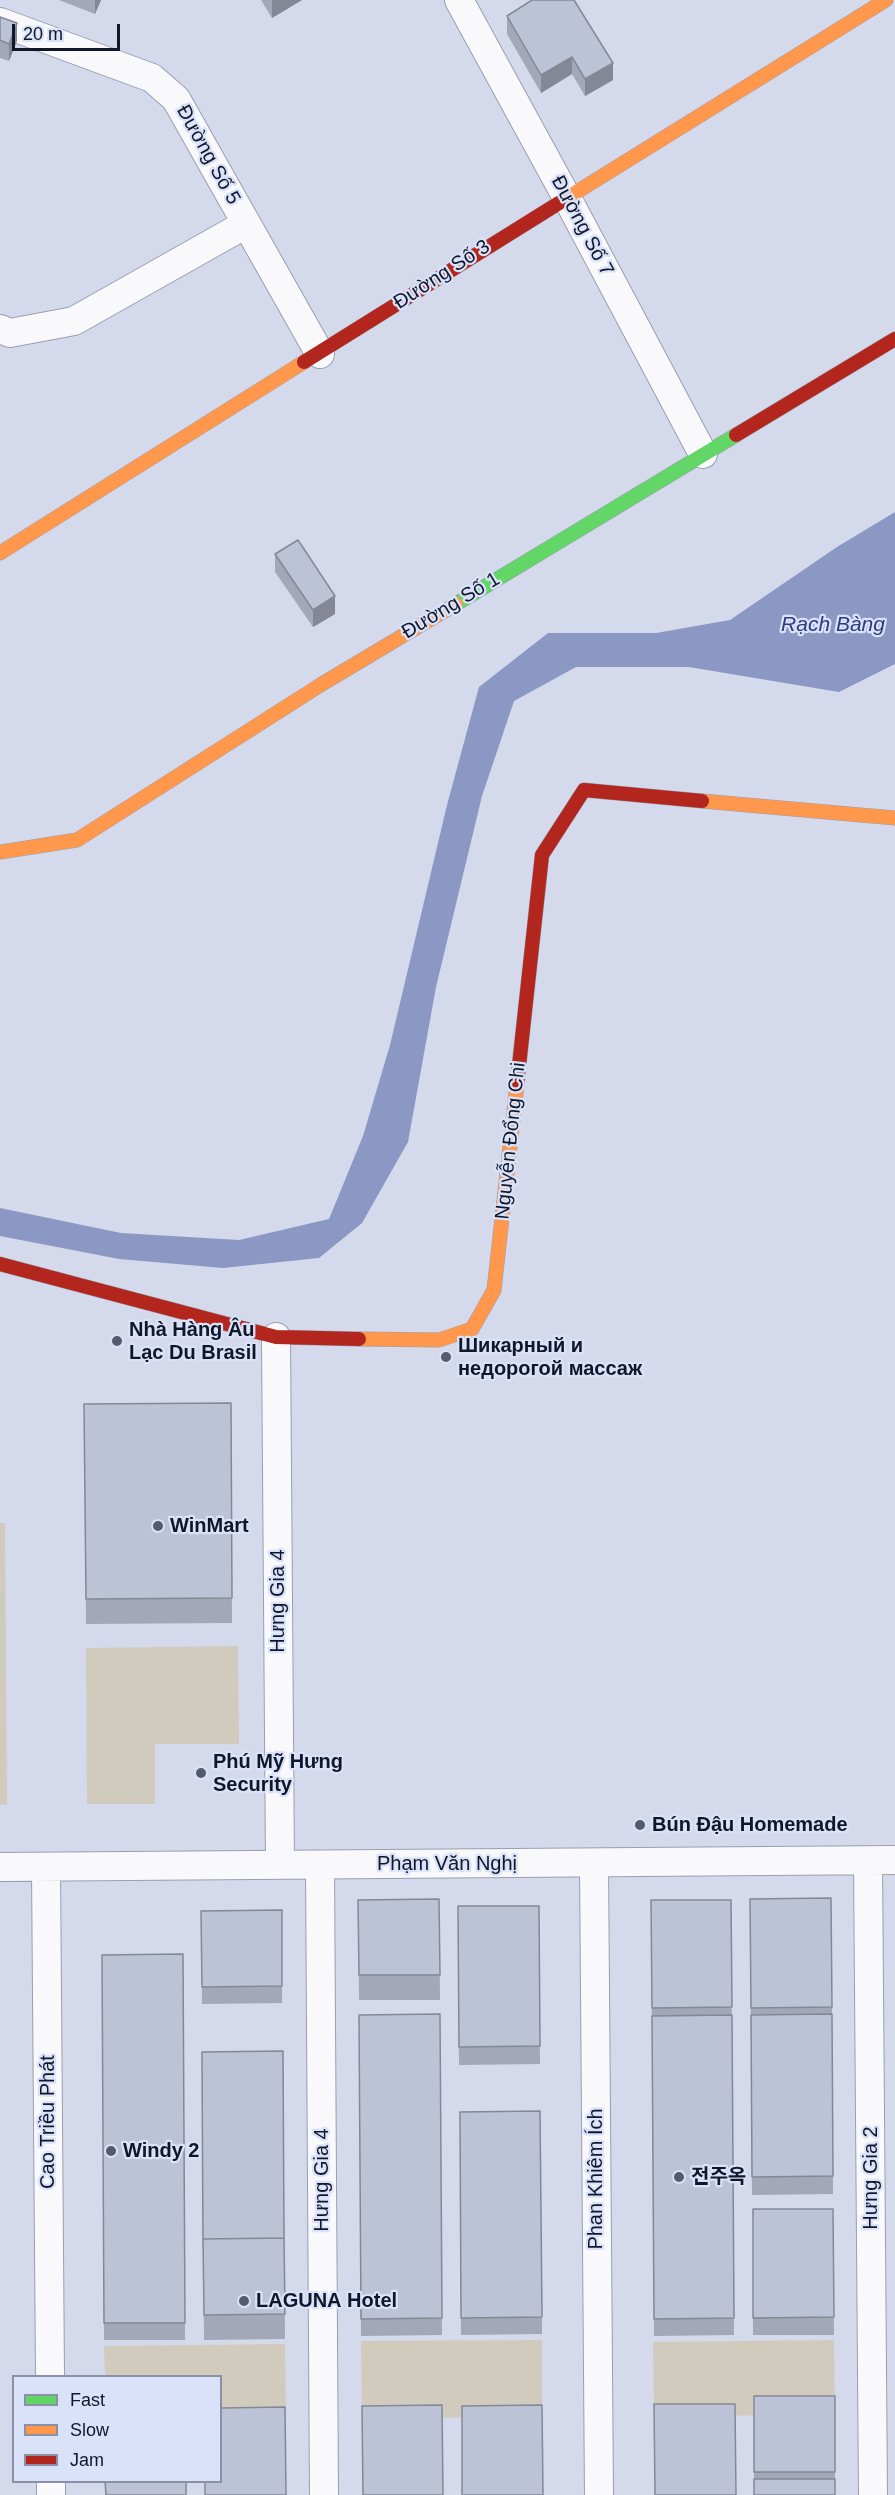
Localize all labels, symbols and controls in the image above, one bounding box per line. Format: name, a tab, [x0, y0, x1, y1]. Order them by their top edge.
scale bar	[15, 12, 123, 50]
text: 20 m	[23, 24, 63, 44]
street label: Đường Số 5	[171, 101, 245, 209]
street label: Đường Số 7	[546, 172, 618, 280]
street label: Đường Số 3	[389, 235, 495, 315]
street label: Đường Số 1	[398, 567, 504, 645]
water label: Rạch Bàng	[781, 612, 885, 638]
street label: Nguyễn Đổng Chi	[491, 1061, 531, 1221]
place label: Nhà Hàng Âu Lạc Du Brasil	[129, 1318, 257, 1365]
marker: Nhà Hàng Âu Lạc Du Brasil	[110, 1334, 124, 1348]
place label: Шикарный и недорогой массаж	[458, 1334, 642, 1381]
marker: Шикарный и недорогой массаж	[439, 1350, 453, 1364]
place label: WinMart	[170, 1514, 249, 1538]
marker: WinMart	[151, 1519, 165, 1533]
street label: Hưng Gia 4	[266, 1549, 290, 1653]
place label: Phú Mỹ Hưng Security	[213, 1750, 343, 1797]
marker: Phú Mỹ Hưng Security	[194, 1766, 208, 1780]
place label: Bún Đậu Homemade	[652, 1813, 848, 1837]
marker: Bún Đậu Homemade	[633, 1818, 647, 1832]
street label: Phạm Văn Nghị	[377, 1852, 517, 1876]
street label: Cao Triều Phát	[36, 2055, 60, 2189]
street label: Phan Khiêm Ích	[584, 2108, 608, 2250]
street label: Hưng Gia 2	[859, 2126, 883, 2230]
street label: Hưng Gia 4	[310, 2128, 334, 2232]
place label: Windy 2	[123, 2139, 199, 2163]
marker: Windy 2	[104, 2144, 118, 2158]
place label: 전주옥	[691, 2165, 746, 2189]
marker: 전주옥	[672, 2170, 686, 2184]
place label: LAGUNA Hotel	[256, 2289, 397, 2313]
marker: LAGUNA Hotel	[237, 2294, 251, 2308]
legend	[12, 2375, 222, 2483]
text: Fast	[70, 2390, 105, 2410]
text: Slow	[70, 2420, 109, 2440]
text: Jam	[70, 2450, 104, 2470]

